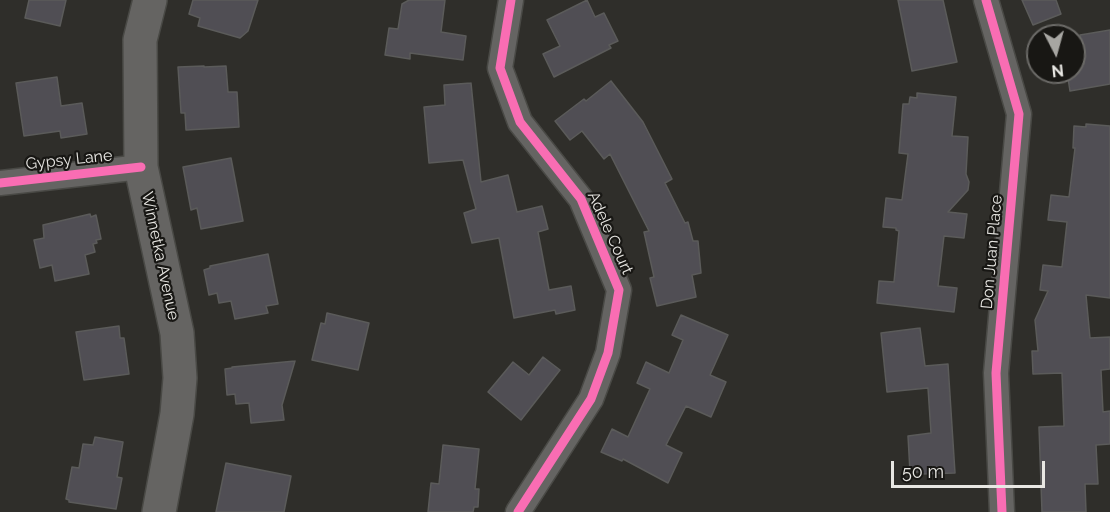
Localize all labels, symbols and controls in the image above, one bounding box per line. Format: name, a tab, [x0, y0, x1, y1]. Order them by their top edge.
north arrow	[1026, 24, 1086, 84]
text: N	[1051, 60, 1065, 80]
street label: Gypsy Lane	[25, 146, 113, 174]
street label: Adele Court	[583, 189, 637, 277]
street label: Winnetka Avenue	[137, 190, 183, 322]
street label: Don Juan Place	[977, 194, 1007, 310]
scale bar	[894, 449, 1048, 487]
text: 50 m	[902, 461, 944, 482]

